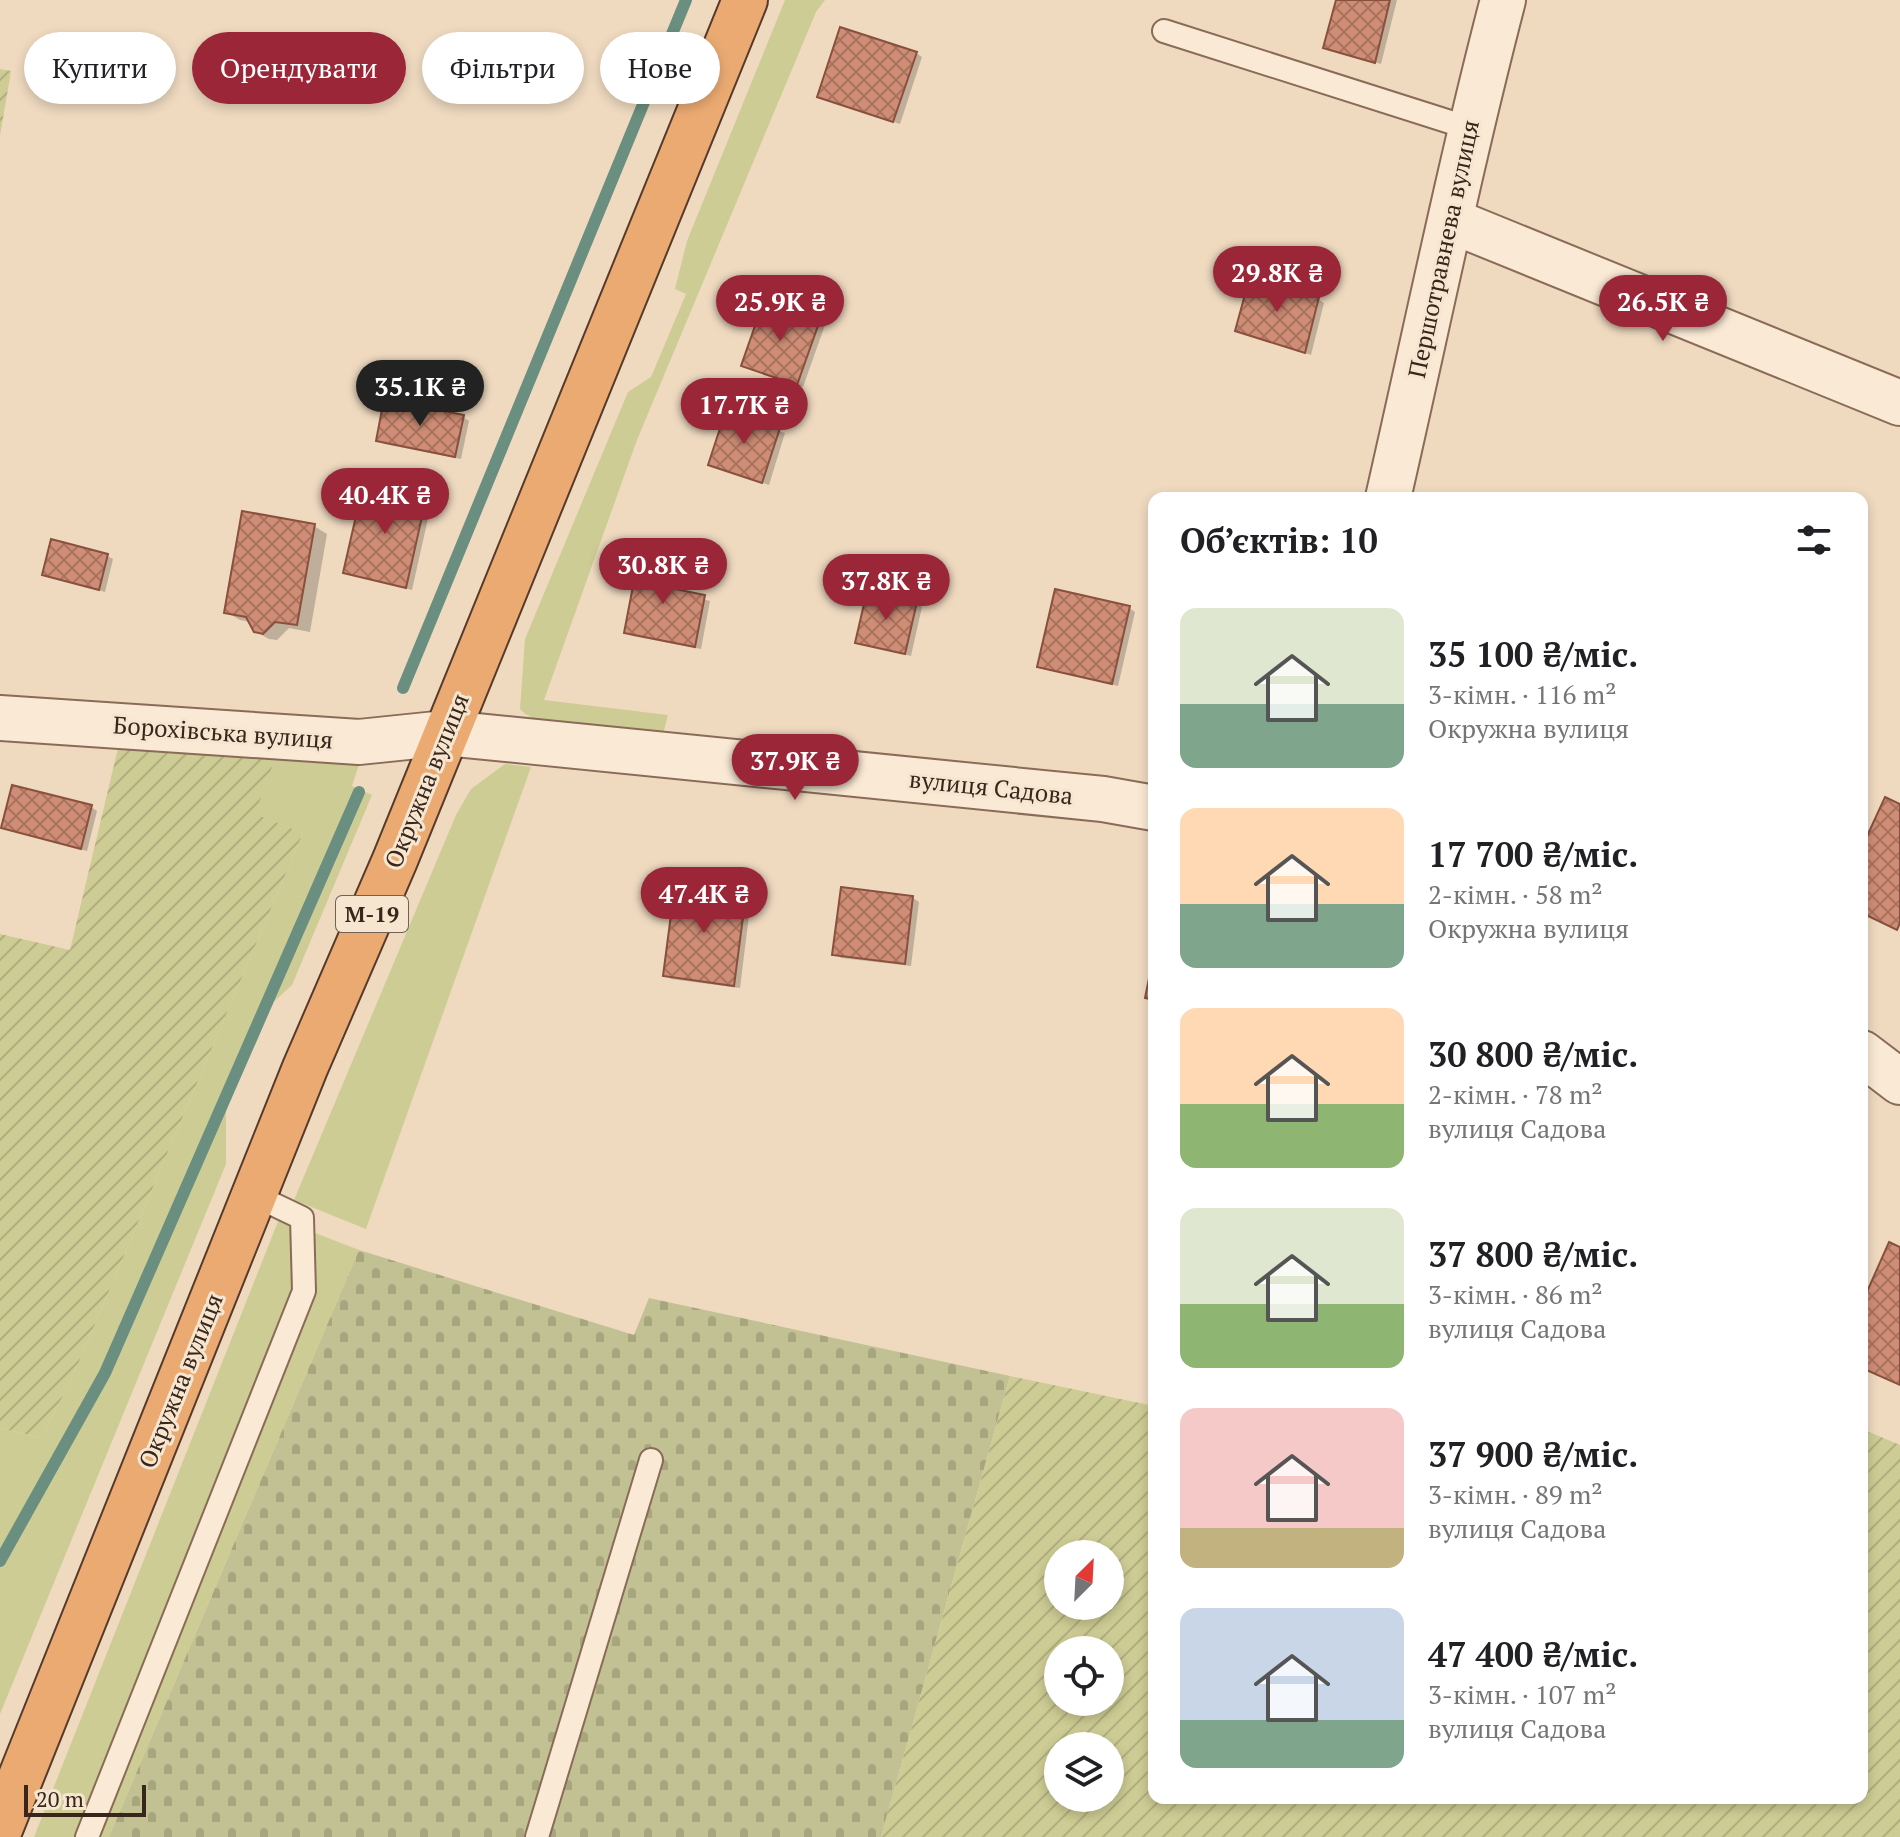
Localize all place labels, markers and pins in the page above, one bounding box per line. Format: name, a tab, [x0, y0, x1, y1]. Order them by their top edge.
pin: 29.8K ₴	[1203, 246, 1351, 314]
pin: 25.9K ₴	[706, 275, 854, 343]
pin: 26.5K ₴	[1589, 275, 1737, 343]
pin: 35.1K ₴	[346, 360, 494, 428]
pin: 17.7K ₴	[670, 378, 818, 446]
pin: 40.4K ₴	[311, 468, 459, 536]
pin: 30.8K ₴	[589, 538, 737, 606]
pin: 37.8K ₴	[812, 554, 960, 622]
pin: 37.9K ₴	[721, 734, 869, 802]
pin: 47.4K ₴	[630, 867, 778, 935]

